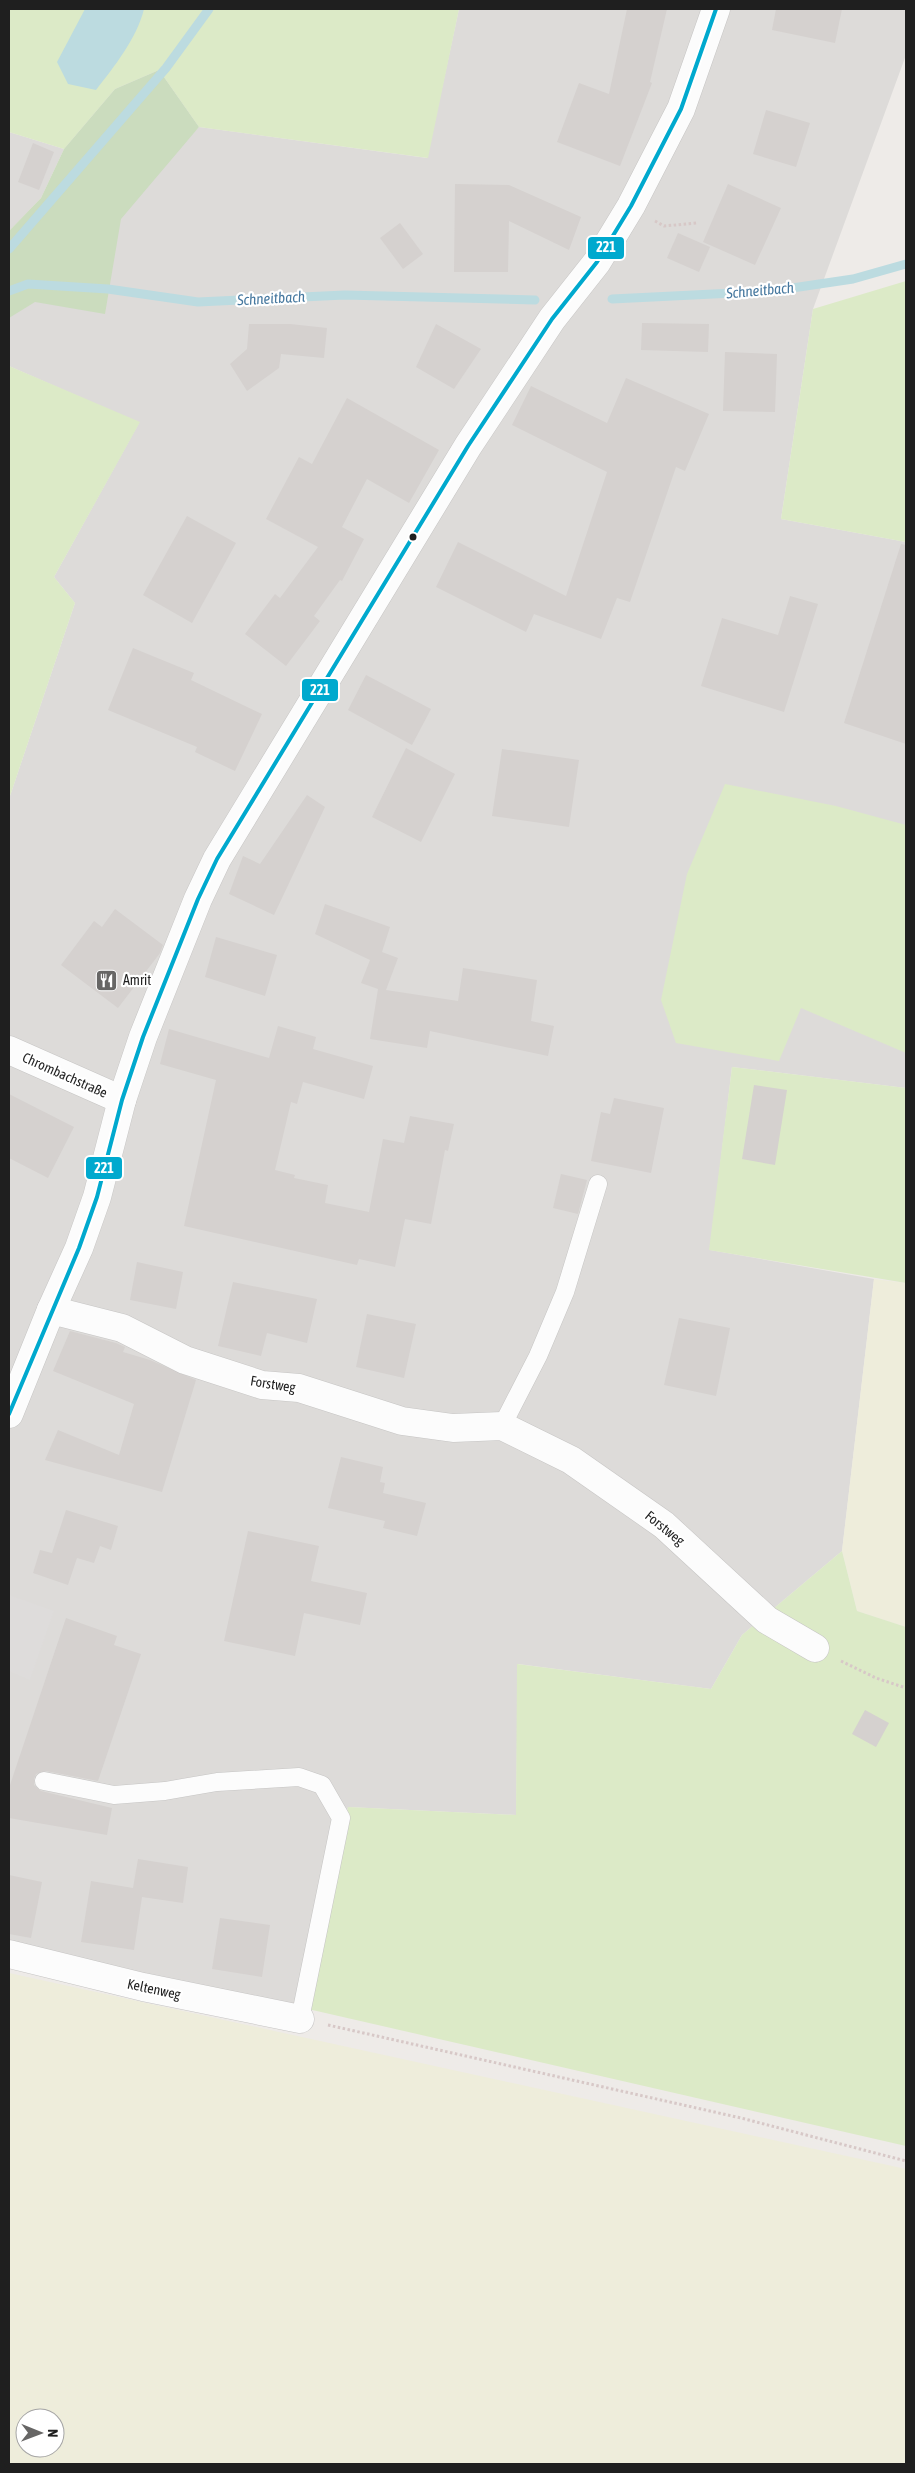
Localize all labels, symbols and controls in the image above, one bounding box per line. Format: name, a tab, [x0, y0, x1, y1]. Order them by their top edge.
line badge: 221	[587, 236, 625, 260]
text: 221	[596, 239, 616, 255]
water label: Schneitbach	[724, 279, 795, 302]
water label: Schneitbach	[236, 288, 305, 308]
unlabelled marker	[408, 532, 418, 542]
line badge: 221	[301, 678, 339, 702]
text: 221	[310, 682, 330, 698]
restaurant icon: Amrit	[95, 968, 119, 992]
place label: Amrit	[123, 972, 151, 988]
street label: Chrombachstraße	[20, 1049, 110, 1101]
line badge: 221	[85, 1156, 123, 1180]
text: 221	[94, 1160, 114, 1176]
street label: Forstweg	[249, 1373, 297, 1395]
street label: Forstweg	[642, 1507, 688, 1549]
street label: Keltenweg	[126, 1976, 182, 2002]
north arrow	[15, 2408, 65, 2458]
text: N	[45, 2429, 61, 2437]

